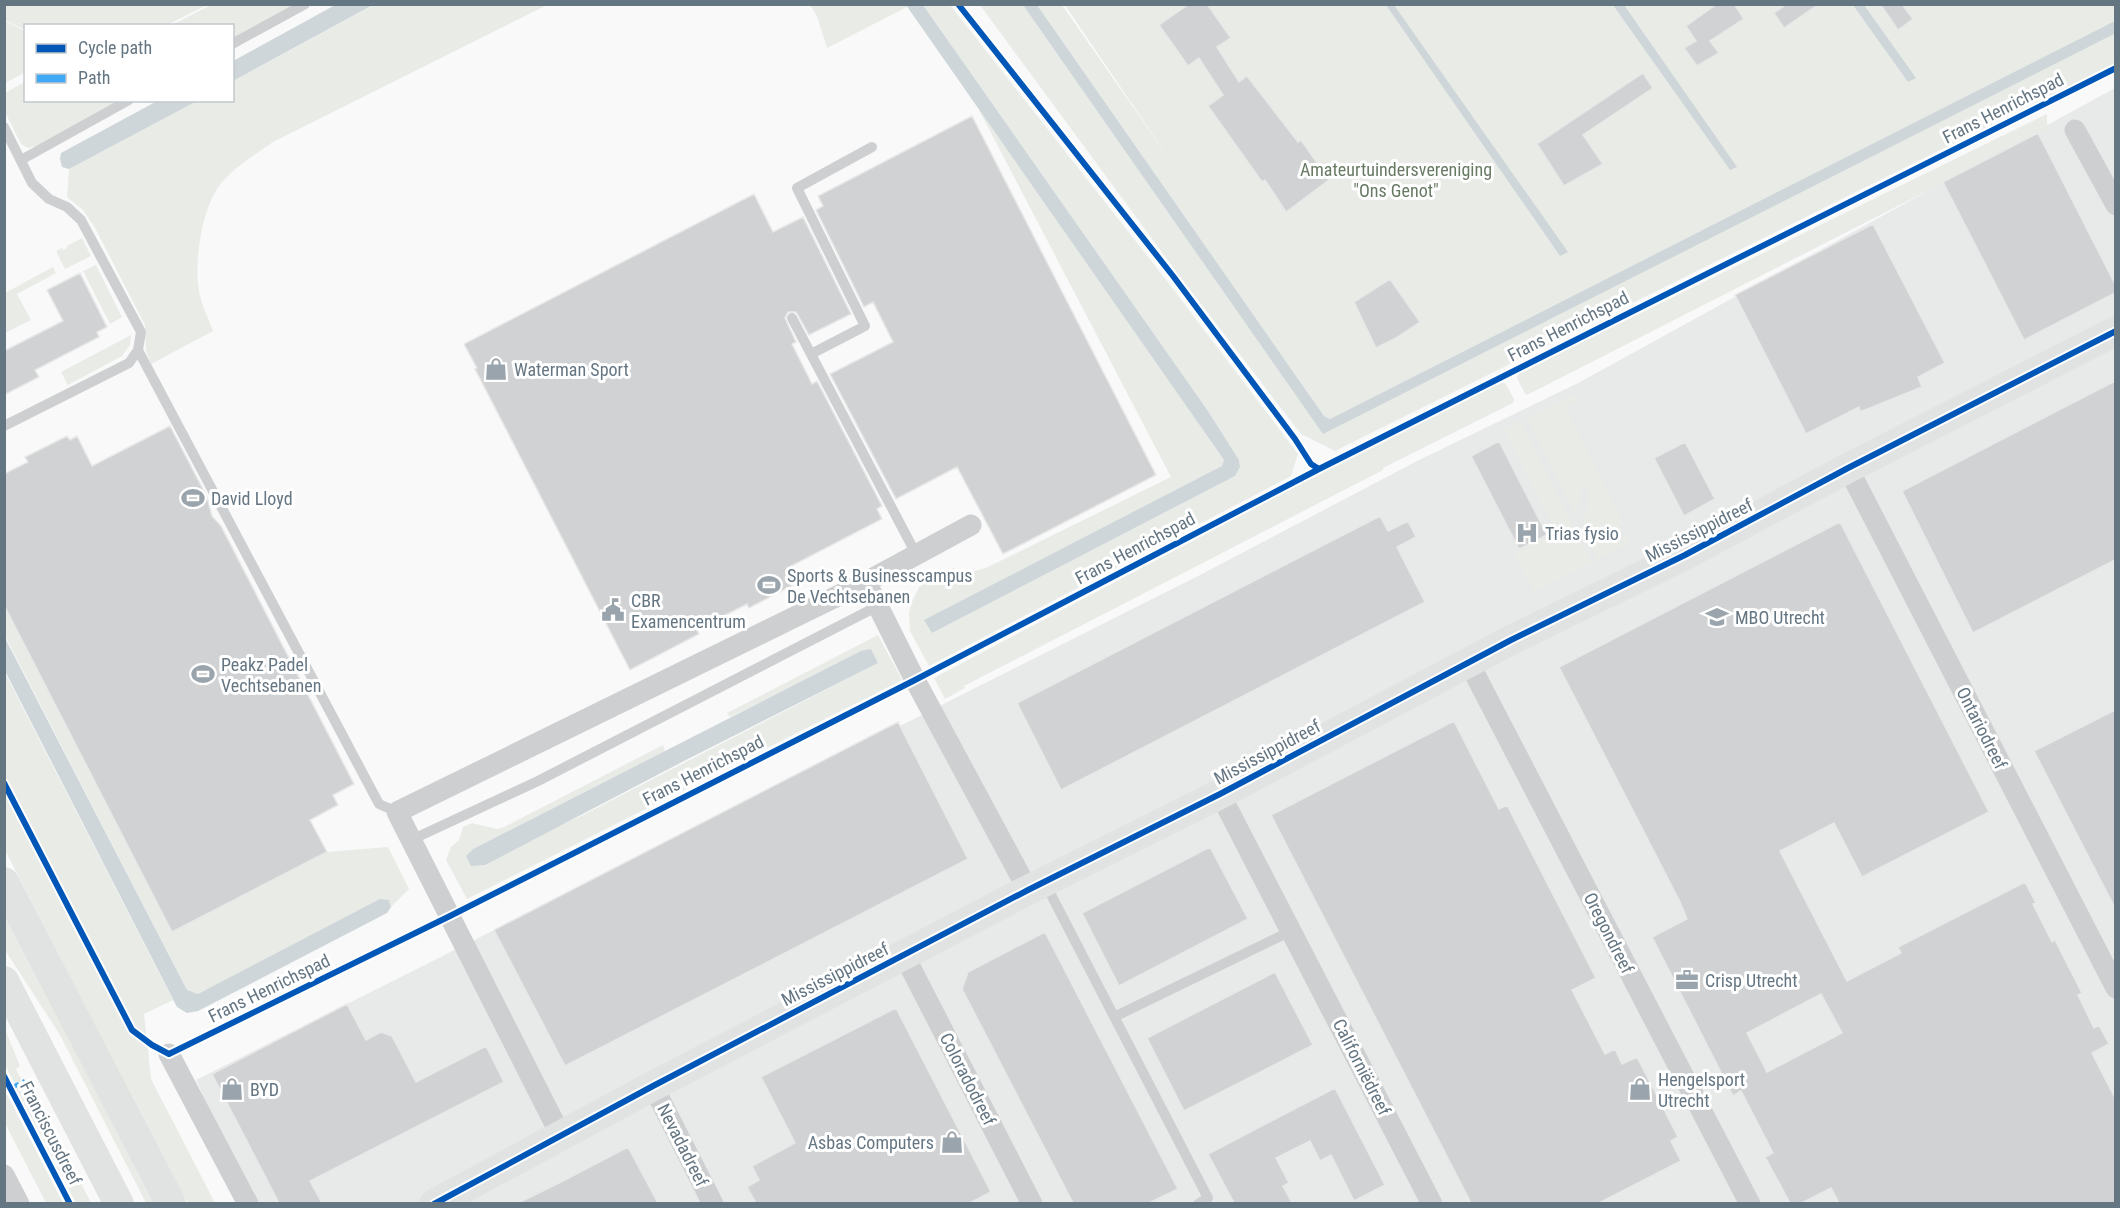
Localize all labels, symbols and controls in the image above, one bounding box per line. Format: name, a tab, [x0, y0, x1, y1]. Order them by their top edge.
legend	[24, 24, 234, 102]
text: Cycle path	[78, 37, 152, 58]
text: Path	[78, 67, 111, 88]
street label: Frans Henrichspad	[1939, 68, 2067, 148]
park label: Amateurtuindersvereniging "Ons Genot"	[1300, 159, 1492, 201]
street label: Frans Henrichspad	[1504, 286, 1632, 366]
shop icon: Waterman Sport	[483, 356, 509, 382]
place label: Waterman Sport	[514, 359, 629, 380]
sports icon: David Lloyd	[180, 485, 206, 511]
place label: David Lloyd	[211, 488, 293, 509]
street label: Mississippidreef	[1642, 494, 1756, 566]
street label: Frans Henrichspad	[1071, 508, 1199, 588]
hospital icon: Trias fysio	[1514, 520, 1540, 546]
place label: Trias fysio	[1545, 523, 1619, 544]
place label: Sports & Businesscampus De Vechtsebanen	[787, 565, 972, 607]
sports icon: Sports & Businesscampus De Vechtsebanen	[756, 572, 782, 598]
place label: CBR Examencentrum	[631, 590, 746, 632]
public building icon: CBR Examencentrum	[600, 597, 626, 623]
school or university icon: MBO Utrecht	[1704, 604, 1730, 630]
place label: MBO Utrecht	[1735, 607, 1825, 628]
place label: Peakz Padel Vechtsebanen	[221, 654, 322, 696]
sports icon: Peakz Padel Vechtsebanen	[190, 661, 216, 687]
street label: Ontariodreef	[1952, 684, 2012, 773]
street label: Mississippidreef	[1210, 715, 1324, 789]
street label: Frans Henrichspad	[639, 730, 767, 810]
street label: Oregondreef	[1580, 889, 1638, 977]
street label: Mississippidreef	[778, 938, 892, 1010]
street label: Frans Henrichspad	[205, 949, 333, 1027]
office icon: Crisp Utrecht	[1674, 967, 1700, 993]
place label: Crisp Utrecht	[1705, 970, 1798, 991]
street label: Californiëdreef	[1329, 1015, 1395, 1119]
street label: Coloradodreef	[936, 1029, 1000, 1129]
place label: Hengelsport Utrecht	[1658, 1069, 1745, 1111]
shop icon: BYD	[219, 1076, 245, 1102]
shop icon: Hengelsport Utrecht	[1627, 1076, 1653, 1102]
street label: Franciscusdreef	[16, 1078, 86, 1189]
place label: BYD	[250, 1079, 279, 1100]
street label: Nevadadreef	[653, 1100, 713, 1190]
shop icon: Asbas Computers	[939, 1129, 965, 1155]
place label: Asbas Computers	[808, 1132, 934, 1153]

